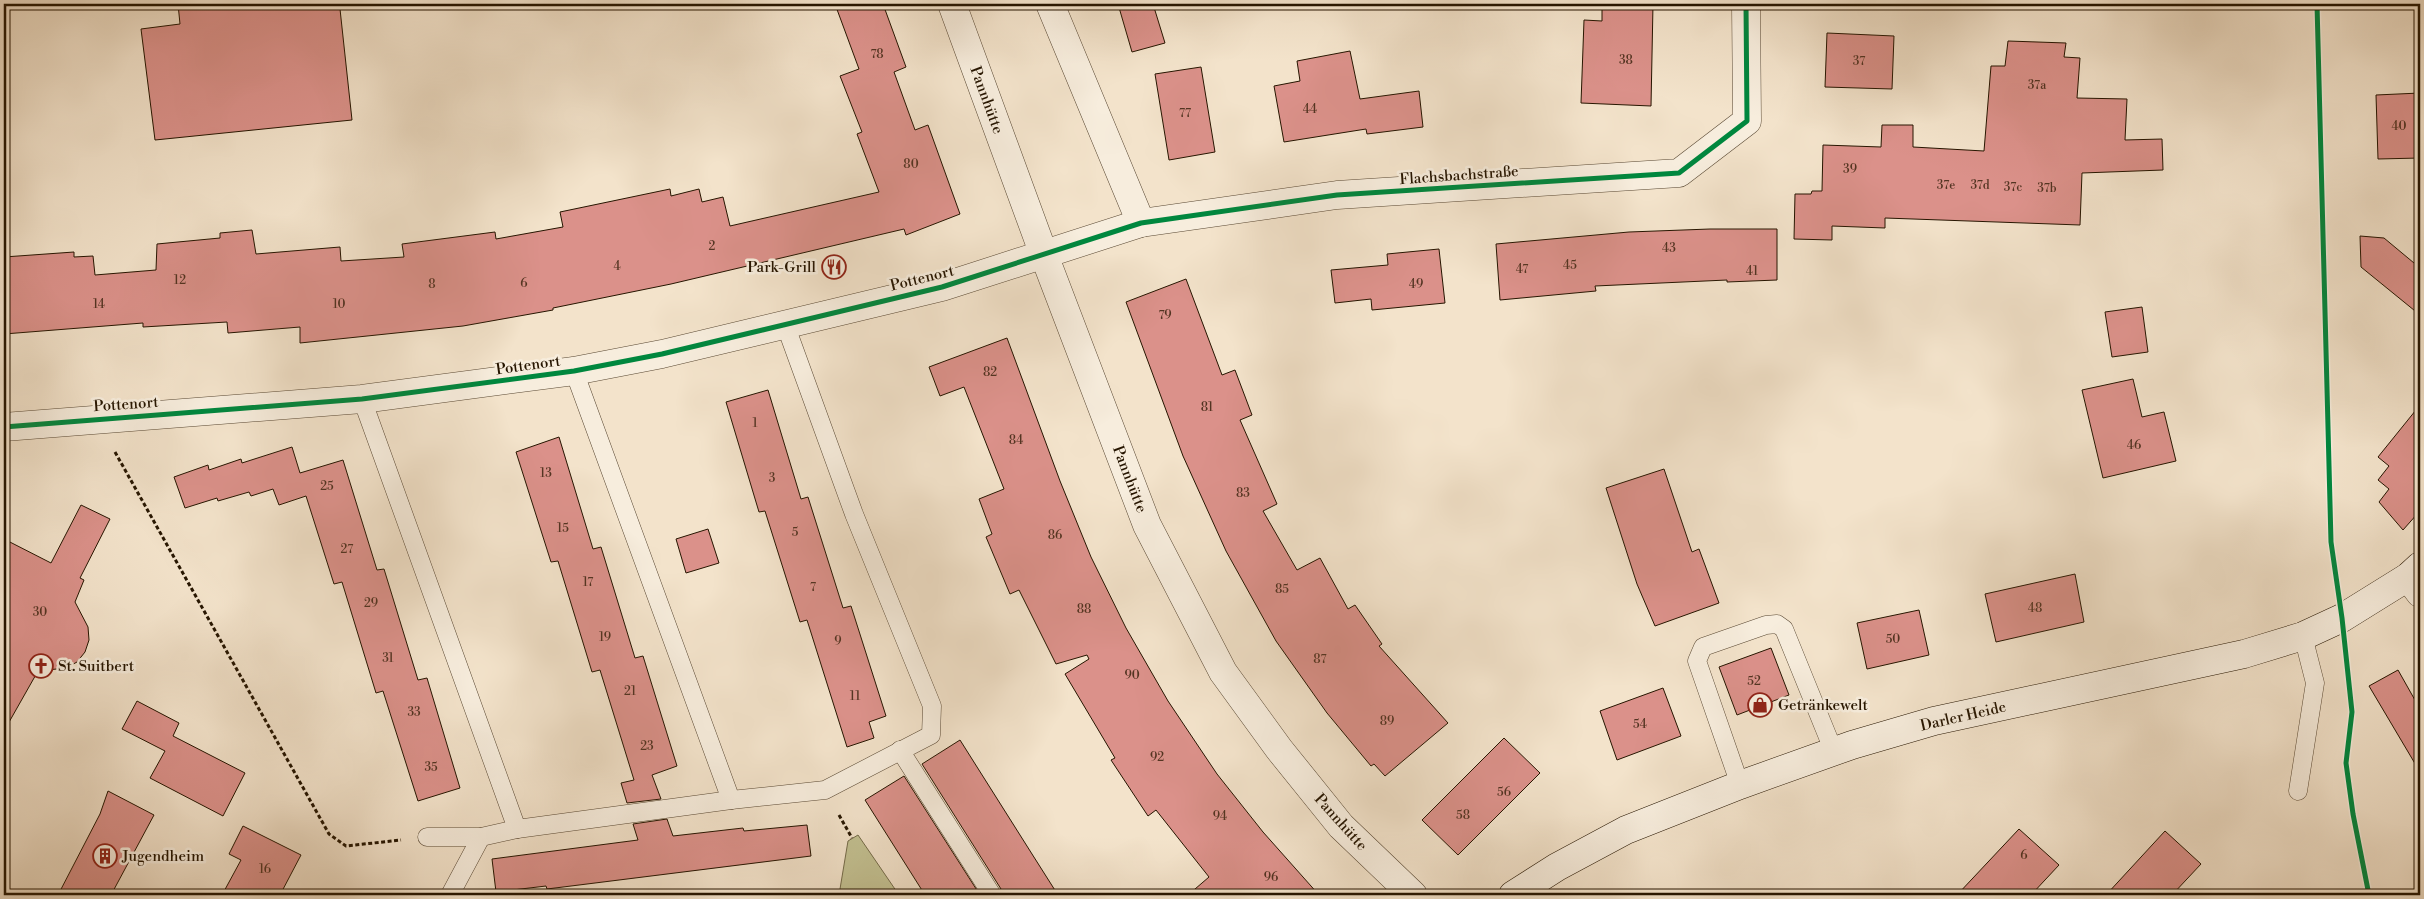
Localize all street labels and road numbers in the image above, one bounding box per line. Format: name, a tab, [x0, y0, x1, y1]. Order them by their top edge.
street label: Pannhütte	[966, 64, 1008, 137]
street label: Flachsbachstraße	[1399, 162, 1519, 189]
street label: Pottenort	[888, 261, 957, 296]
street label: Pottenort	[494, 351, 562, 379]
street label: Pottenort	[93, 393, 160, 416]
street label: Pannhütte	[1108, 443, 1151, 515]
street label: Darler Heide	[1918, 697, 2008, 736]
street label: Pannhütte	[1310, 790, 1371, 855]

